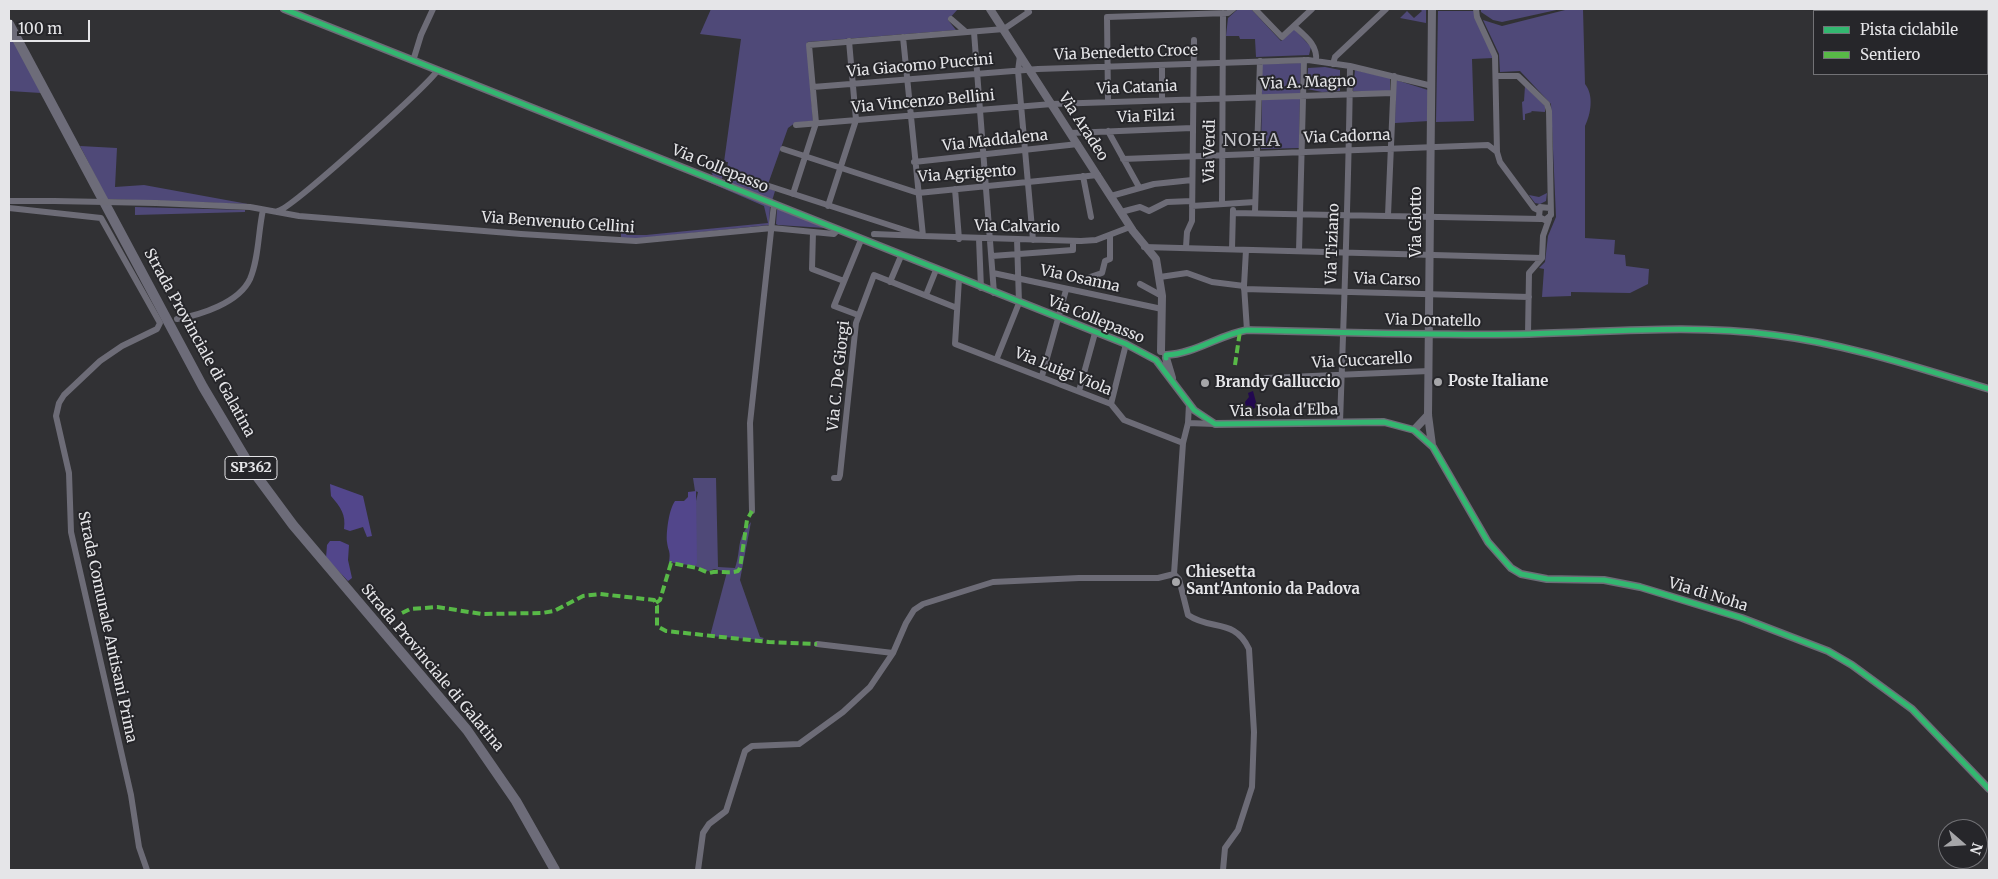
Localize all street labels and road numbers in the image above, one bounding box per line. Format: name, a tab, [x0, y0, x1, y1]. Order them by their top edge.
street label: Via Benedetto Croce	[1054, 41, 1198, 65]
street label: Via Giacomo Puccini	[846, 51, 994, 81]
street label: Via A. Magno	[1260, 72, 1356, 94]
street label: Via Catania	[1096, 78, 1178, 98]
street label: Via Vincenzo Bellini	[851, 87, 995, 117]
street label: Via Aradeo	[1054, 90, 1112, 164]
street label: Via Filzi	[1117, 107, 1175, 127]
street label: Via Verdi	[1200, 119, 1220, 183]
street label: Via Cadorna	[1303, 126, 1391, 148]
street label: Via Maddalena	[941, 127, 1049, 155]
street label: Via Collepasso	[669, 141, 771, 197]
street label: Via Agrigento	[917, 162, 1017, 186]
street label: Via Giotto	[1408, 187, 1426, 257]
street label: Via Tiziano	[1323, 203, 1343, 285]
street label: Via Benvenuto Cellini	[481, 209, 635, 237]
street label: Via Calvario	[974, 217, 1060, 237]
street label: Strada Provinciale di Galatina	[140, 246, 258, 440]
street label: Via Osanna	[1039, 262, 1121, 296]
street label: Via Carso	[1353, 270, 1421, 290]
street label: Via Collepasso	[1045, 292, 1147, 348]
street label: Via Donatello	[1385, 311, 1481, 331]
street label: Via C. De Giorgi	[824, 320, 854, 432]
street label: Via Luigi Viola	[1012, 344, 1114, 400]
street label: Via Cuccarello	[1311, 349, 1413, 373]
street label: Via Isola d'Elba	[1230, 401, 1338, 421]
road number: SP362	[225, 456, 277, 479]
street label: Strada Comunale Antisani Prima	[74, 510, 140, 744]
street label: Via di Noha	[1666, 574, 1750, 616]
street label: Strada Provinciale di Galatina	[357, 581, 507, 755]

